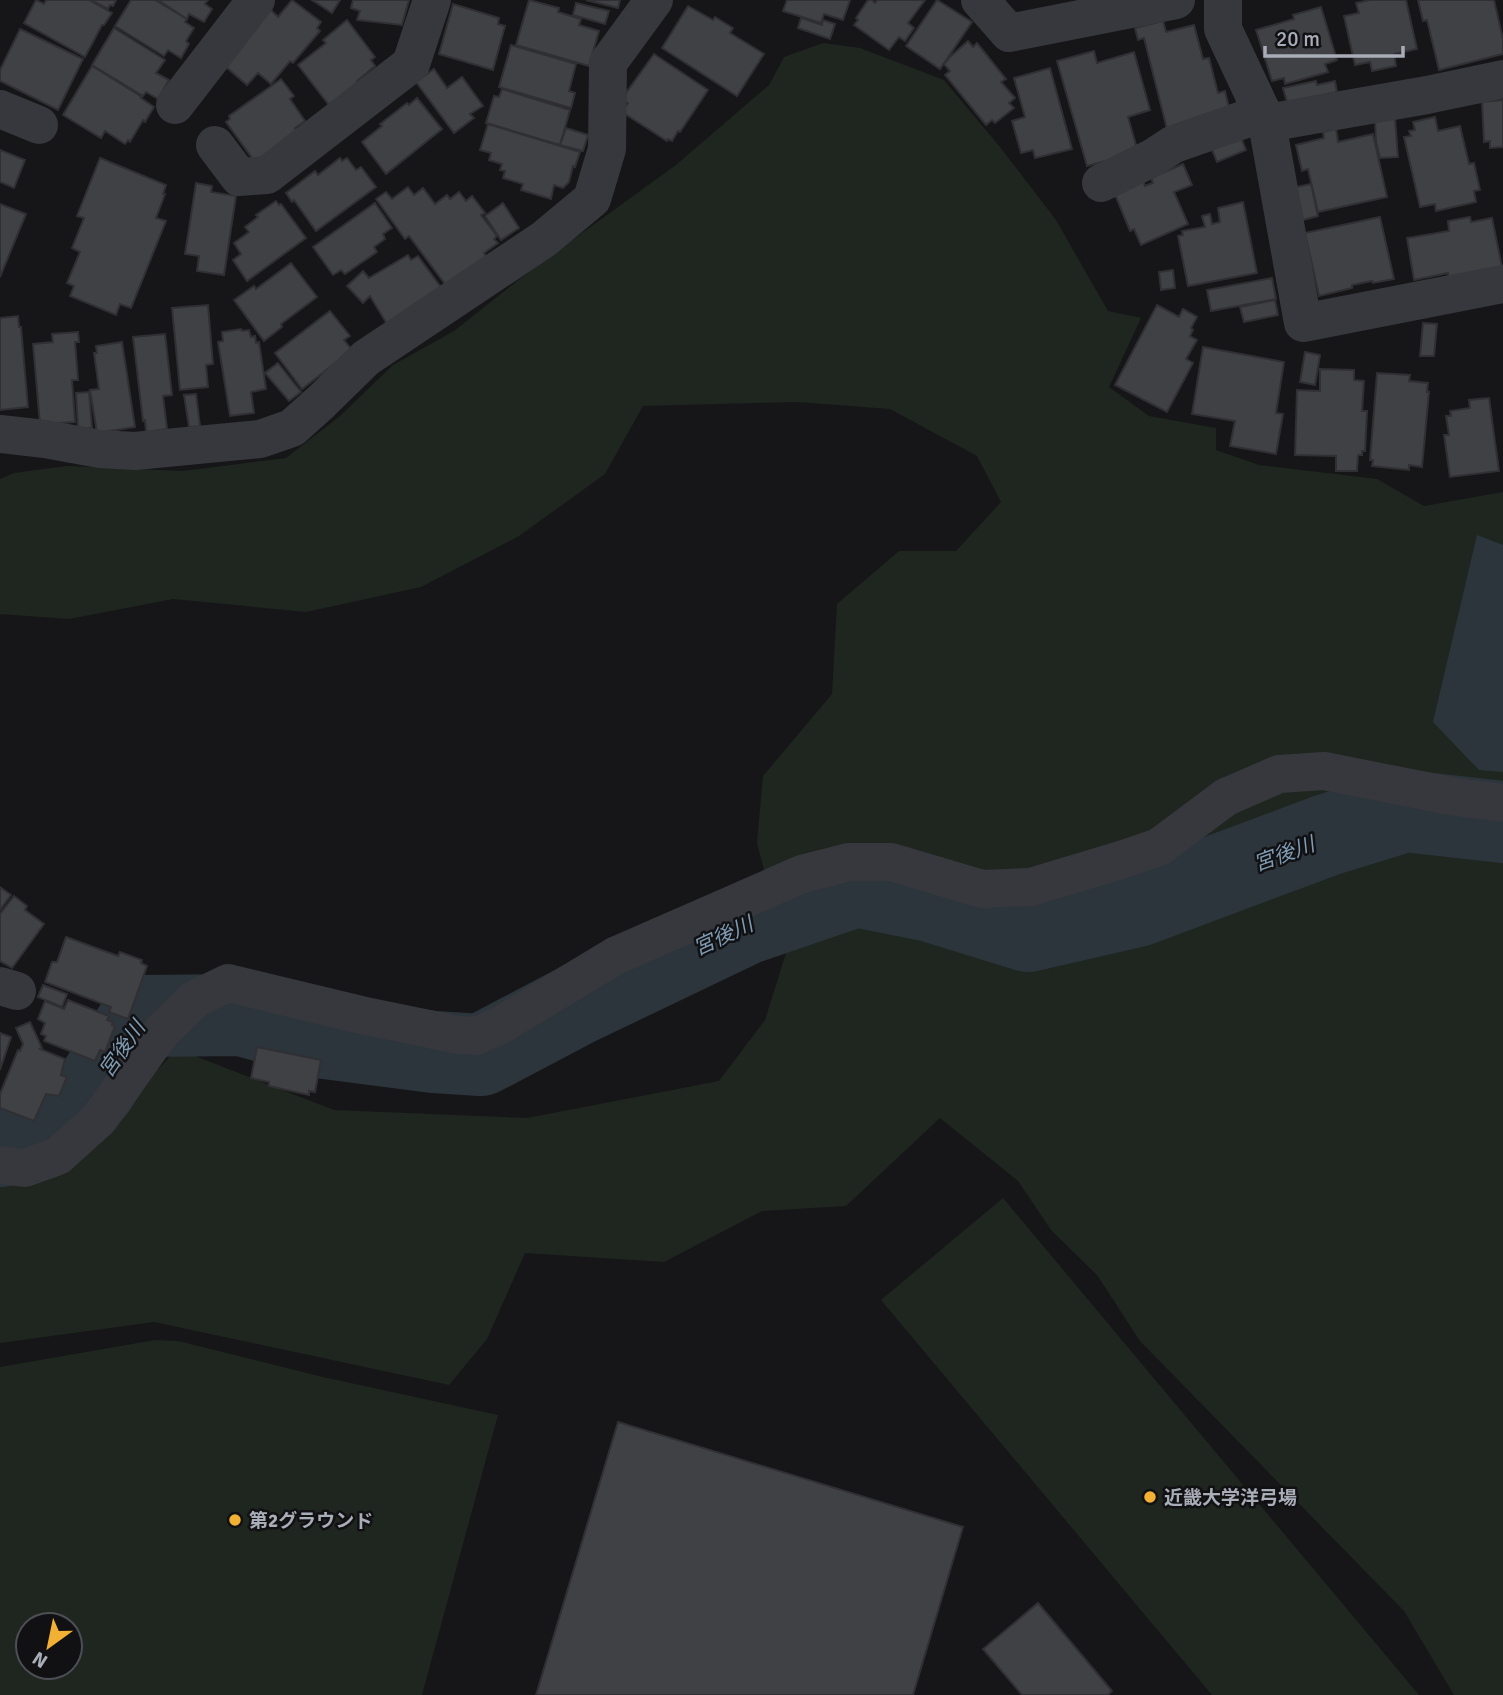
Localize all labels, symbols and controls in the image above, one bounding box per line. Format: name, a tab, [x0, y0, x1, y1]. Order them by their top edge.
scale bar	[1265, 14, 1403, 58]
text: 20 m	[1276, 26, 1320, 52]
water label: 宮後川	[1250, 830, 1320, 877]
water label: 宮後川	[689, 910, 759, 961]
water label: 宮後川	[93, 1014, 152, 1082]
place label: 近畿大学洋弓場	[1164, 1486, 1297, 1510]
marker: 近畿大学洋弓場	[1142, 1489, 1158, 1505]
place label: 第2グラウンド	[249, 1509, 373, 1533]
marker: 第2グラウンド	[227, 1512, 243, 1528]
north arrow	[14, 1611, 84, 1681]
text: N	[28, 1646, 52, 1673]

